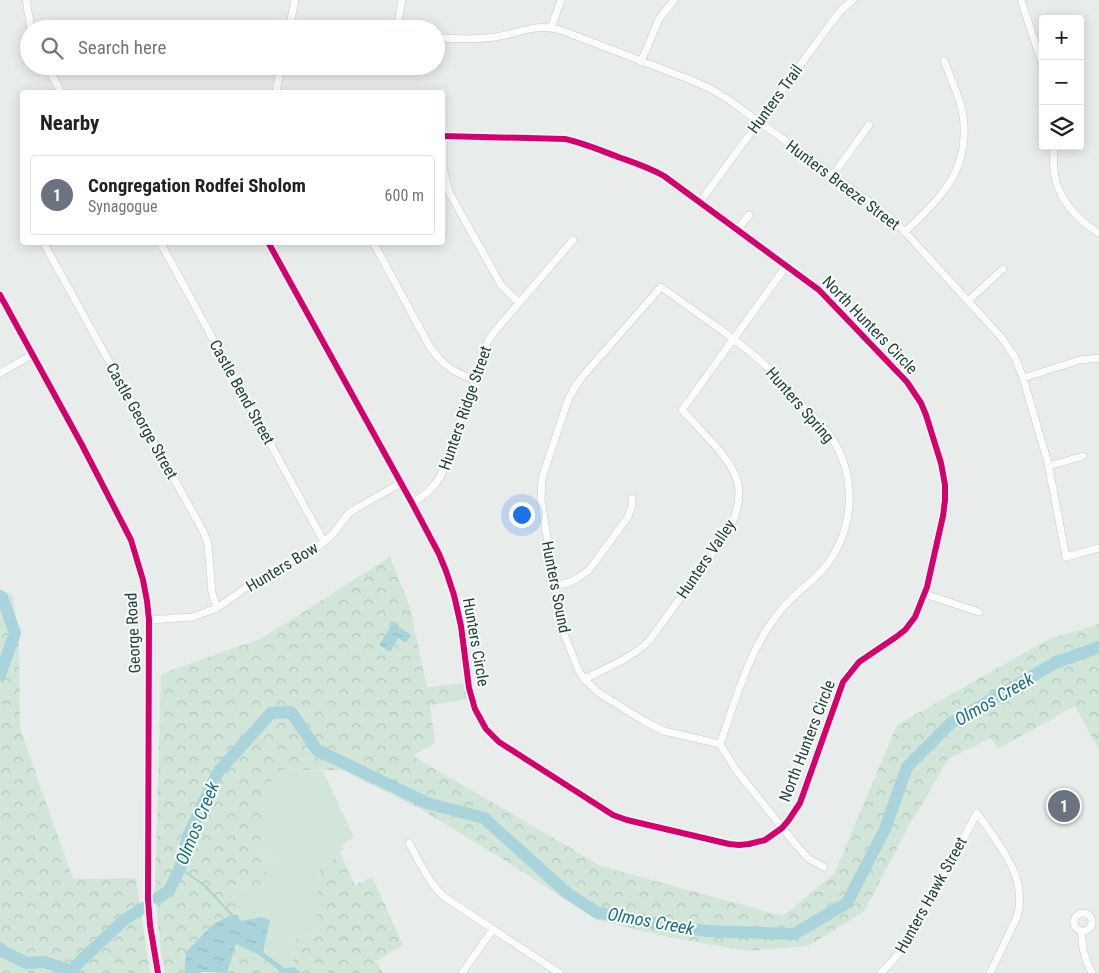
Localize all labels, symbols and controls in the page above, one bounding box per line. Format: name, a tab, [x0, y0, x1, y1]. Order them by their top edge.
map controls	[1039, 15, 1084, 150]
button: +	[1039, 15, 1084, 60]
search box	[20, 20, 445, 75]
icon: search	[38, 34, 66, 62]
text: Search here	[78, 36, 166, 59]
button: −	[1039, 60, 1084, 105]
street label: Hunters Trail	[744, 61, 806, 137]
button: layers	[1039, 105, 1084, 150]
text: Nearby	[40, 111, 99, 135]
street label: Hunters Breeze Street	[782, 136, 904, 234]
text: Congregation Rodfei Sholom	[88, 174, 306, 197]
text: 1	[53, 186, 61, 205]
text: 600 m	[385, 186, 424, 205]
text: Synagogue	[88, 197, 157, 216]
street label: North Hunters Circle	[818, 272, 922, 378]
street label: Castle Bend Street	[205, 336, 279, 448]
street label: Hunters Ridge Street	[435, 343, 495, 473]
street label: Castle George Street	[102, 360, 182, 483]
street label: Hunters Spring	[762, 363, 838, 447]
your location	[509, 502, 535, 528]
street label: Hunters Valley	[673, 516, 740, 602]
street label: Hunters Bow	[243, 538, 321, 596]
street label: Hunters Sound	[538, 539, 574, 635]
street label: George Road	[121, 592, 145, 674]
street label: Hunters Circle	[459, 596, 493, 688]
water label: Olmos Creek	[951, 667, 1038, 730]
street label: North Hunters Circle	[775, 677, 839, 805]
water label: Olmos Creek	[171, 777, 224, 868]
pin: 1	[1048, 787, 1080, 825]
street label: Hunters Hawk Street	[891, 833, 971, 956]
water label: Olmos Creek	[606, 903, 697, 939]

